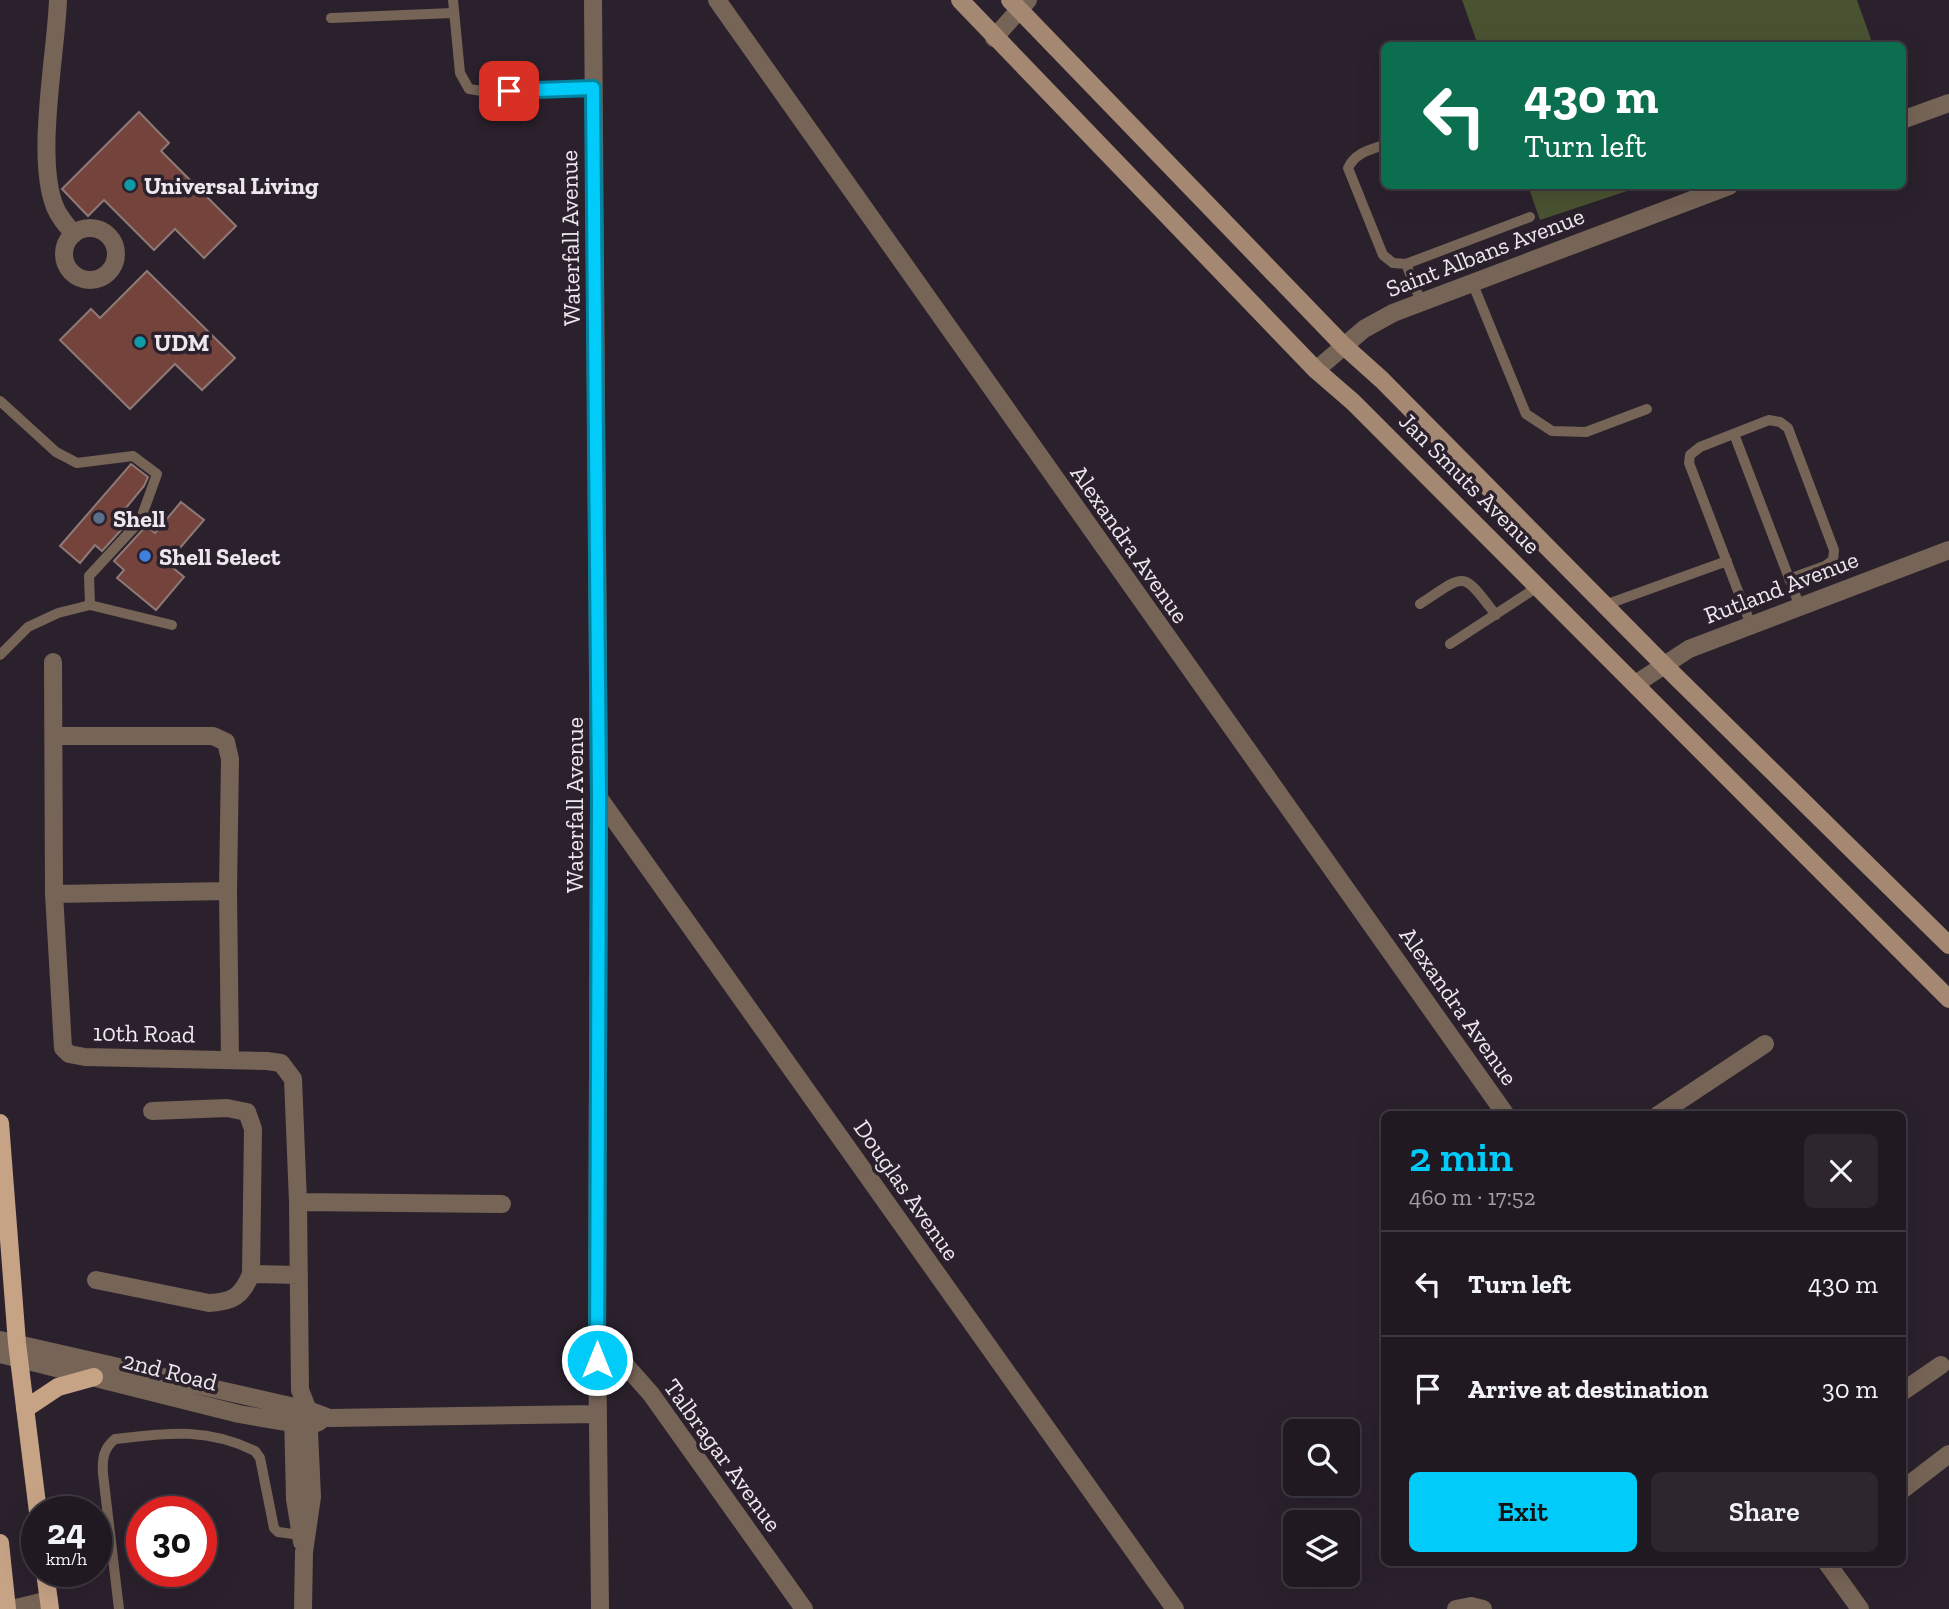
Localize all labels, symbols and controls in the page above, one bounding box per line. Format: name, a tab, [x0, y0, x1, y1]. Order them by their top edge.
pin	[479, 61, 539, 121]
text: 430 m	[1524, 67, 1658, 126]
icon: left	[1409, 70, 1500, 161]
icon: arrive	[490, 72, 528, 110]
text: Turn left	[1524, 127, 1646, 165]
street label: Waterfall Avenue	[554, 150, 586, 326]
place label: Universal Living	[144, 171, 319, 200]
marker: Universal Living	[122, 177, 138, 193]
street label: Saint Albans Avenue	[1382, 201, 1588, 303]
place label: UDM	[154, 328, 209, 357]
marker: UDM	[132, 334, 148, 350]
street label: Jan Smuts Avenue	[1393, 406, 1547, 560]
street label: Alexandra Avenue	[1065, 459, 1195, 629]
place label: Shell	[113, 504, 166, 533]
marker: Shell	[91, 510, 107, 526]
place label: Shell Select	[159, 542, 281, 571]
street label: Rutland Avenue	[1700, 544, 1862, 630]
marker: Shell Select	[137, 548, 153, 564]
street label: Waterfall Avenue	[560, 717, 589, 893]
street label: Alexandra Avenue	[1394, 921, 1524, 1091]
street label: 10th Road	[93, 1018, 195, 1048]
street label: Douglas Avenue	[848, 1114, 966, 1266]
text: 2 min	[1409, 1131, 1513, 1182]
button: close	[1804, 1134, 1878, 1208]
text: 460 m · 17:52	[1409, 1183, 1535, 1211]
icon: left	[1409, 1265, 1447, 1303]
text: Turn left	[1468, 1268, 1571, 1300]
text: 430 m	[1808, 1268, 1878, 1300]
position arrow	[560, 1323, 634, 1397]
street label: 2nd Road	[120, 1345, 220, 1397]
icon: arrive	[1409, 1370, 1447, 1408]
street label: Talbragar Avenue	[658, 1373, 788, 1537]
text: Arrive at destination	[1468, 1373, 1708, 1405]
text: 30 m	[1822, 1373, 1878, 1405]
map controls	[1283, 1419, 1360, 1587]
button: search	[1283, 1419, 1360, 1496]
button: Exit	[1409, 1472, 1637, 1552]
button: Share	[1651, 1472, 1878, 1552]
speed limit sign: 30	[126, 1496, 217, 1587]
button: layers	[1283, 1510, 1360, 1587]
text: 24	[47, 1511, 86, 1553]
text: km/h	[46, 1548, 87, 1570]

